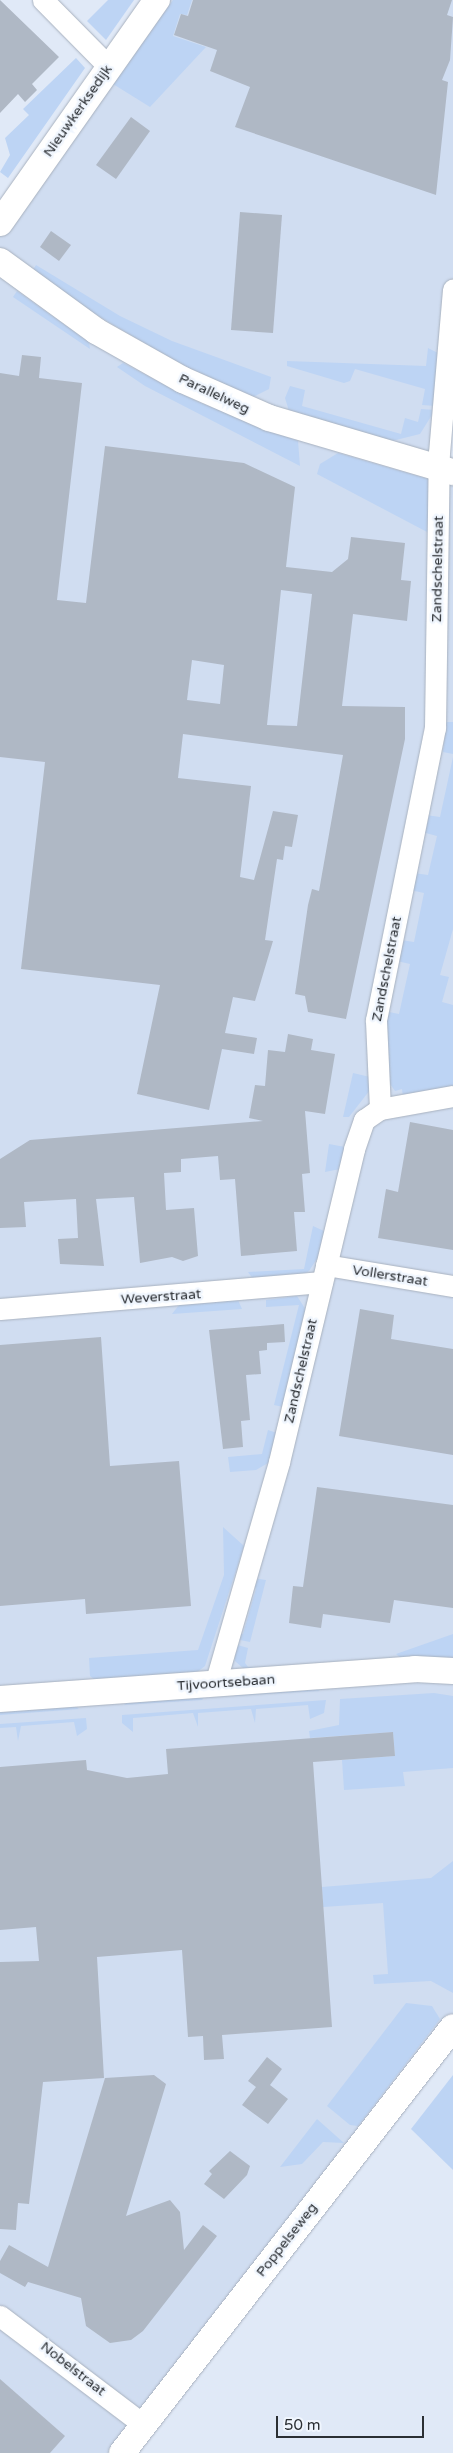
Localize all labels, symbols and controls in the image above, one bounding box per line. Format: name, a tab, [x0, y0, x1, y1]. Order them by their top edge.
street label: Nieuwkerksedijk	[40, 62, 116, 160]
street label: Parallelweg	[176, 370, 252, 418]
street label: Zandschelstraat	[429, 516, 447, 622]
street label: Zandschelstraat	[369, 915, 405, 1023]
street label: Vollerstraat	[351, 1262, 429, 1290]
street label: Weverstraat	[120, 1286, 202, 1308]
street label: Zandschelstraat	[281, 1317, 321, 1425]
street label: Tijvoortsebaan	[176, 1671, 276, 1695]
street label: Poppelseweg	[253, 2200, 321, 2280]
street label: Nobelstraat	[37, 2338, 109, 2400]
scale bar	[278, 2406, 426, 2438]
text: 50 m	[284, 2416, 321, 2434]

